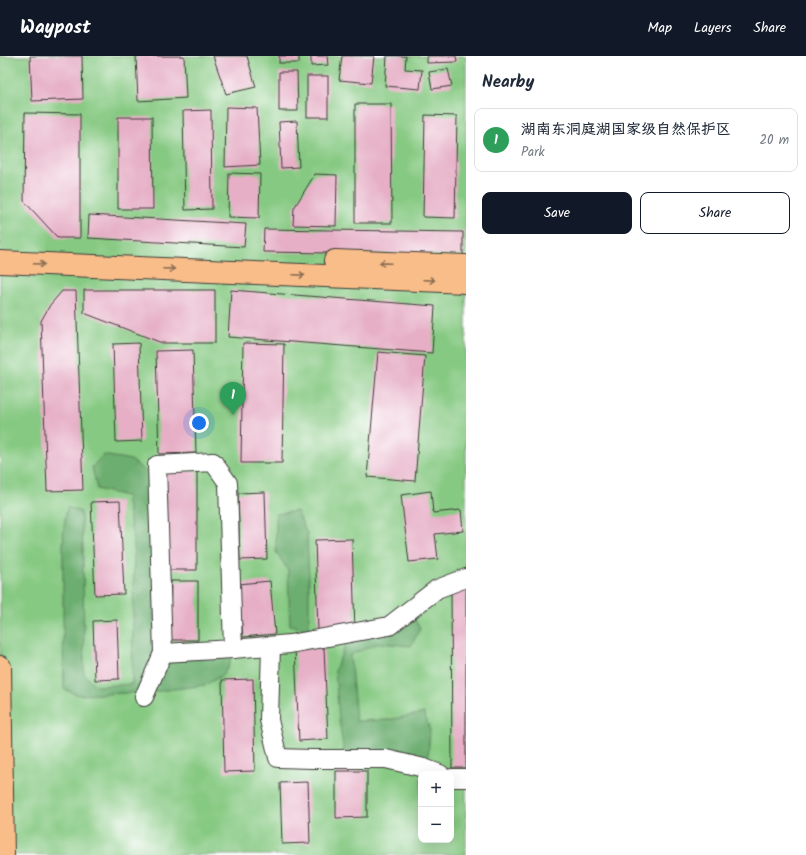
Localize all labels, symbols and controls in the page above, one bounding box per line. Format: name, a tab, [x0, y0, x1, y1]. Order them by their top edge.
text: Waypost	[20, 13, 91, 43]
text: Map	[648, 17, 672, 39]
text: Layers	[694, 17, 732, 39]
text: Share	[754, 17, 786, 39]
text: Nearby	[482, 69, 534, 96]
text: 湖南东洞庭湖国家级自然保护区	[521, 118, 731, 142]
text: 1	[494, 130, 498, 151]
text: 20 m	[759, 130, 789, 151]
text: Park	[521, 142, 545, 163]
button: Save	[482, 192, 632, 234]
button: Share	[640, 192, 790, 234]
one-way arrow	[379, 259, 392, 267]
one-way arrow	[32, 260, 45, 268]
one-way arrow	[162, 266, 175, 273]
one-way arrow	[292, 271, 305, 279]
one-way arrow	[422, 277, 435, 284]
pin: 1	[220, 382, 246, 415]
your location	[189, 413, 209, 433]
map controls	[418, 771, 454, 843]
button: +	[418, 771, 454, 807]
button: −	[418, 807, 454, 843]

